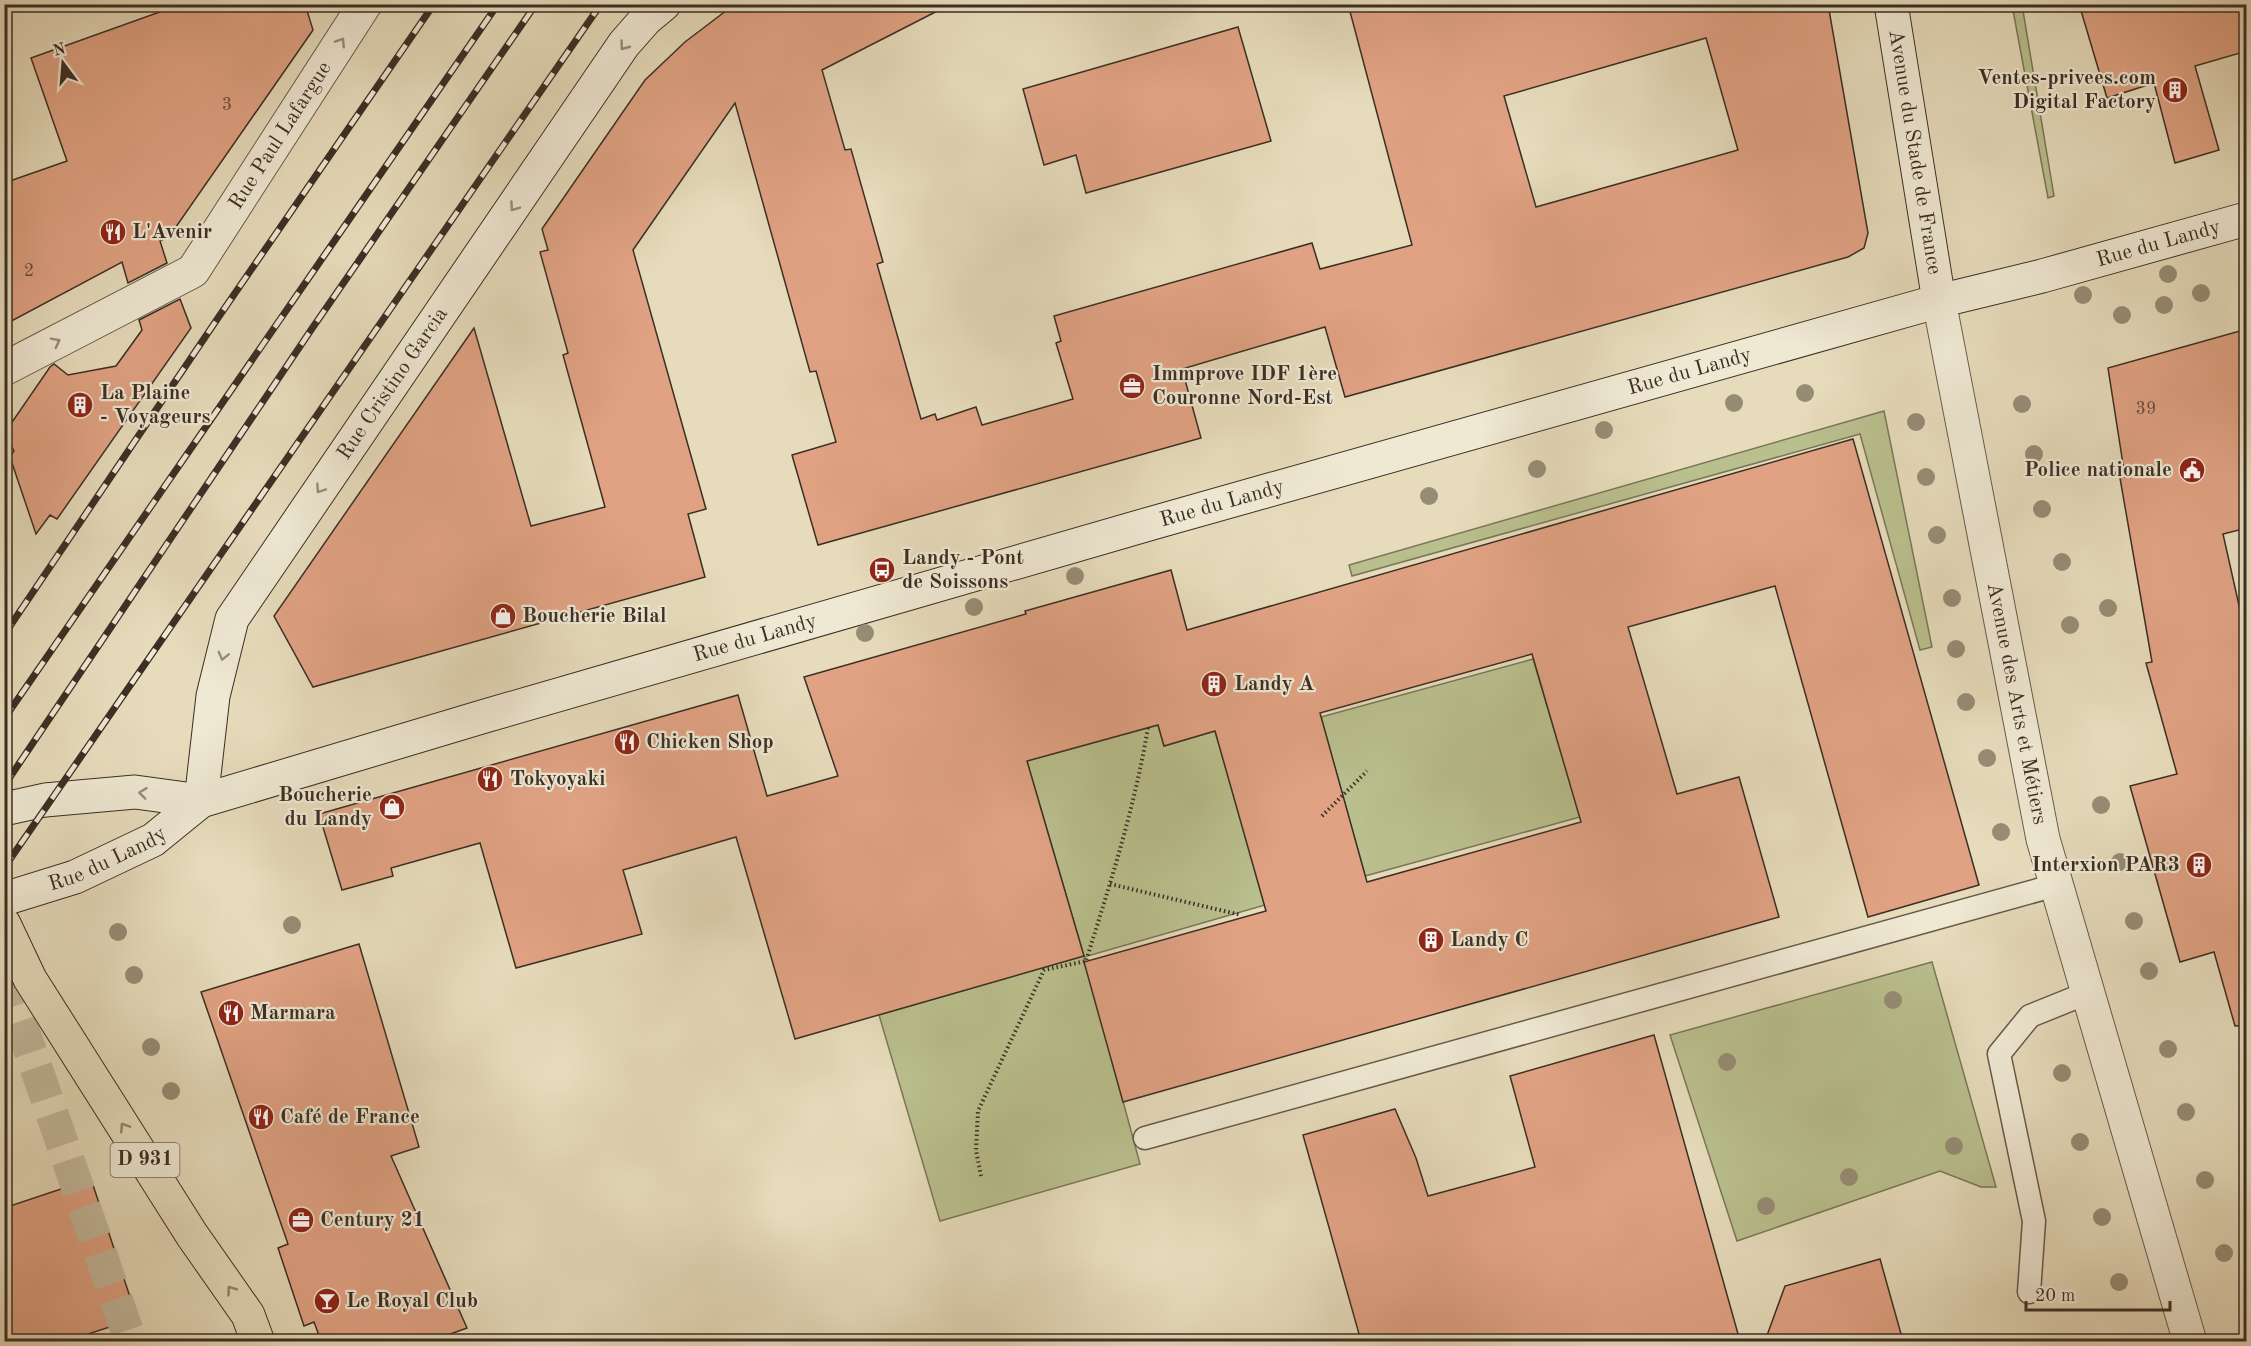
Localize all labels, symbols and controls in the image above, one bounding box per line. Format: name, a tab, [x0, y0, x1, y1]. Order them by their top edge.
street label: Avenue du Stade de France	[1885, 28, 1945, 276]
north arrow	[33, 33, 93, 93]
one-way arrow	[333, 38, 344, 49]
one-way arrow	[620, 39, 631, 50]
text: N	[51, 41, 68, 60]
street label: Rue Paul Lafargue	[225, 58, 335, 213]
place label: Ventes-privees.com Digital Factory	[1977, 68, 2156, 113]
building icon: Ventes-privees.com Digital Factory	[2160, 75, 2190, 105]
house number: 3	[222, 96, 232, 114]
one-way arrow	[510, 200, 521, 211]
street label: Rue du Landy	[2094, 216, 2223, 271]
restaurant icon: L'Avenir	[98, 217, 128, 247]
place label: L'Avenir	[132, 222, 212, 243]
house number: 2	[24, 262, 34, 280]
street label: Rue Cristino Garcia	[333, 304, 452, 464]
one-way arrow	[50, 338, 61, 349]
street label: Rue du Landy	[1625, 344, 1754, 399]
place label: Immprove IDF 1ère Couronne Nord-Est	[1152, 364, 1337, 409]
office icon: Immprove IDF 1ère Couronne Nord-Est	[1117, 371, 1147, 401]
place label: La Plaine - Voyageurs	[100, 383, 211, 428]
building icon: La Plaine - Voyageurs	[65, 390, 95, 420]
house number: 39	[2136, 400, 2156, 418]
public building icon: Police nationale	[2177, 455, 2207, 485]
place label: Police nationale	[2024, 460, 2172, 481]
street label: Rue du Landy	[1158, 476, 1286, 531]
one-way arrow	[317, 483, 328, 494]
place label: Landy - Pont de Soissons	[902, 548, 1024, 593]
bus stop icon: Landy - Pont de Soissons	[867, 555, 897, 585]
street label: Avenue des Arts et Métiers	[1983, 581, 2050, 826]
shop icon: Boucherie Bilal	[488, 601, 518, 631]
place label: Boucherie Bilal	[522, 606, 666, 627]
street label: Rue du Landy	[691, 610, 819, 666]
one-way arrow	[218, 651, 231, 661]
building icon: Landy A	[1199, 669, 1229, 699]
place label: Landy A	[1234, 674, 1315, 695]
restaurant icon: Chicken Shop	[612, 727, 642, 757]
place label: Chicken Shop	[646, 732, 774, 753]
restaurant icon: Tokyoyaki	[475, 764, 505, 794]
place label: Tokyoyaki	[510, 769, 605, 790]
place label: Boucherie du Landy	[278, 785, 372, 830]
one-way arrow	[139, 787, 148, 800]
shop icon: Boucherie du Landy	[377, 792, 407, 822]
street label: Rue du Landy	[46, 823, 171, 895]
building icon: Interxion PAR3	[2184, 850, 2214, 880]
place label: Interxion PAR3	[2032, 855, 2180, 876]
building icon: Landy C	[1416, 925, 1446, 955]
place label: Landy C	[1450, 930, 1528, 951]
restaurant icon: Marmara	[216, 998, 246, 1028]
place label: Marmara	[250, 1003, 336, 1024]
restaurant icon: Café de France	[246, 1102, 276, 1132]
place label: Café de France	[280, 1107, 420, 1128]
one-way arrow	[119, 1123, 131, 1133]
road number: D 931	[110, 1143, 180, 1177]
office icon: Century 21	[286, 1205, 316, 1235]
place label: Century 21	[320, 1210, 425, 1231]
scale bar	[2026, 1274, 2170, 1312]
one-way arrow	[227, 1286, 238, 1297]
bar icon: Le Royal Club	[312, 1286, 342, 1316]
text: 20 m	[2035, 1287, 2075, 1305]
place label: Le Royal Club	[346, 1291, 478, 1312]

